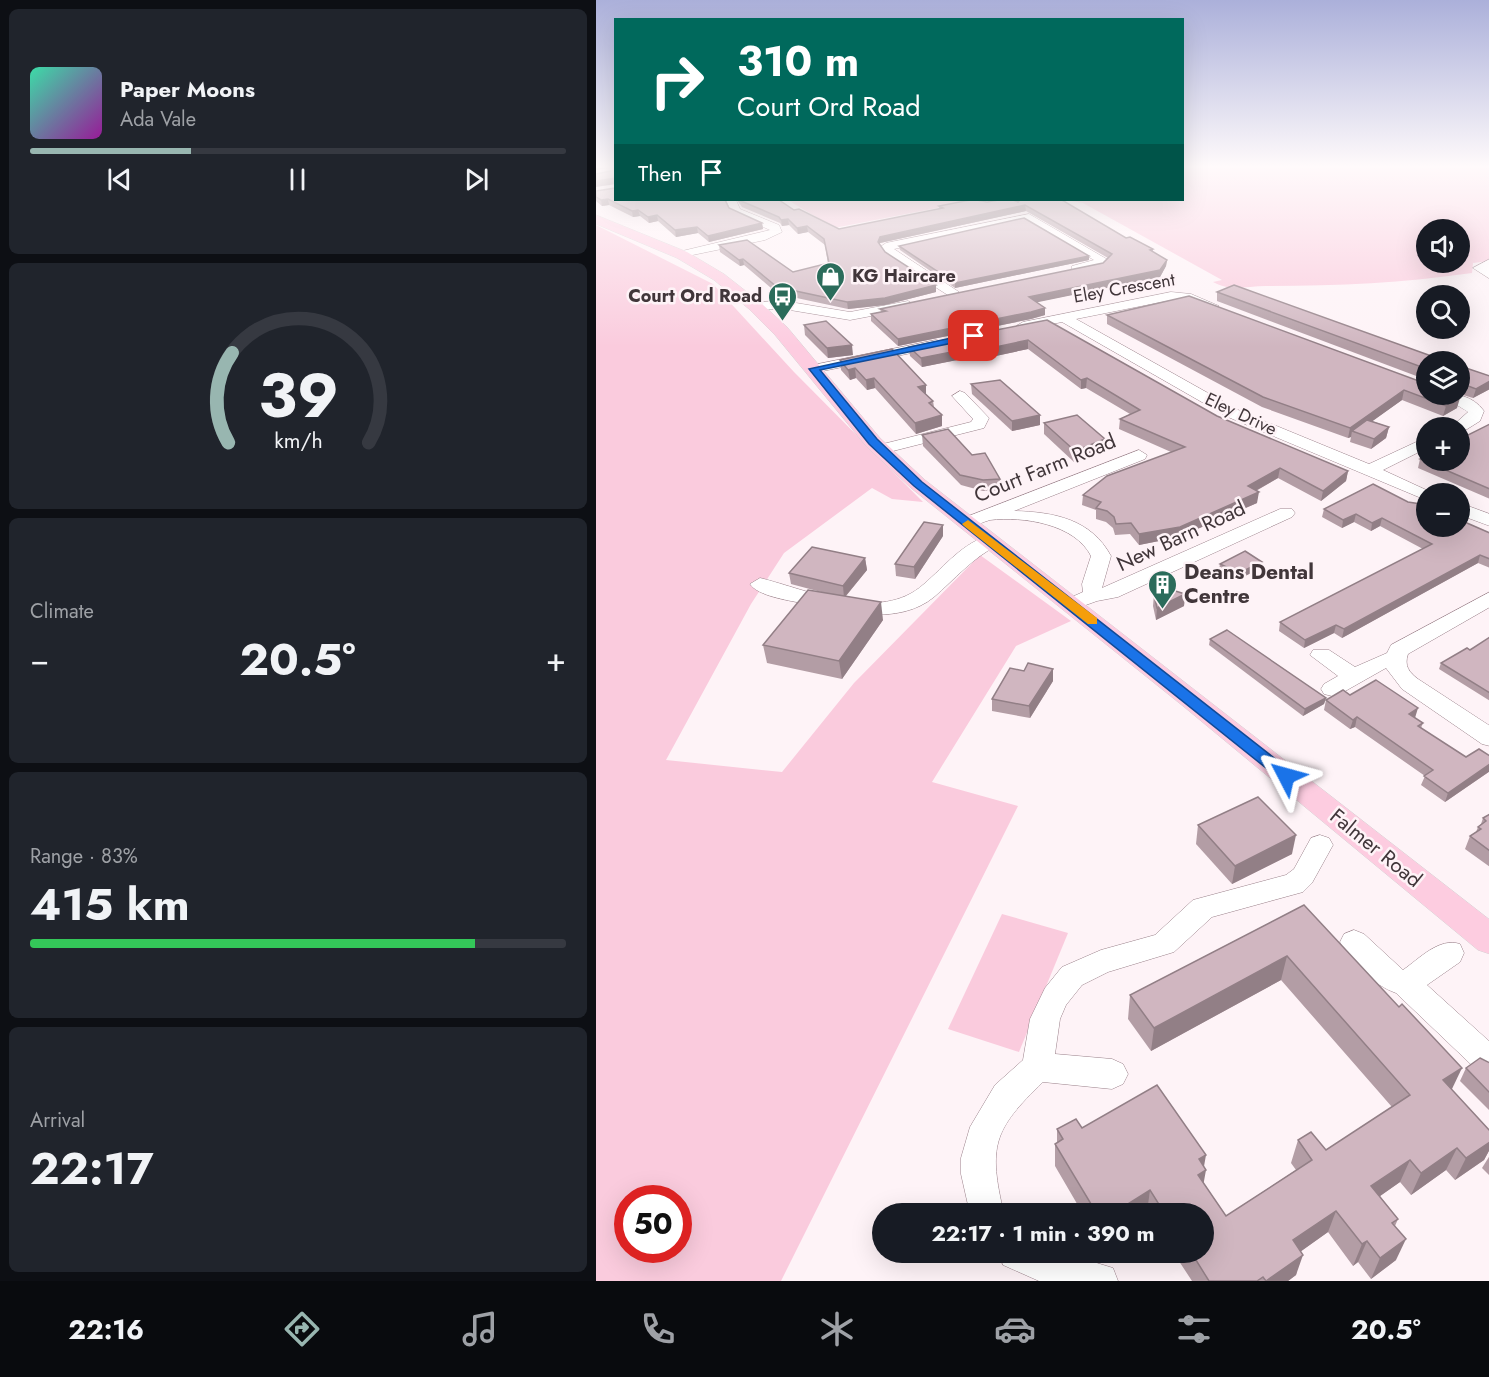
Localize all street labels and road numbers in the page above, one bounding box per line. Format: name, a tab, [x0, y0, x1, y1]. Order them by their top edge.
street label: Eley Crescent	[1071, 266, 1178, 310]
street label: Eley Drive	[1201, 386, 1281, 442]
street label: Court Farm Road	[970, 426, 1120, 510]
street label: New Barn Road	[1112, 493, 1250, 579]
street label: Falmer Road	[1324, 801, 1428, 895]

